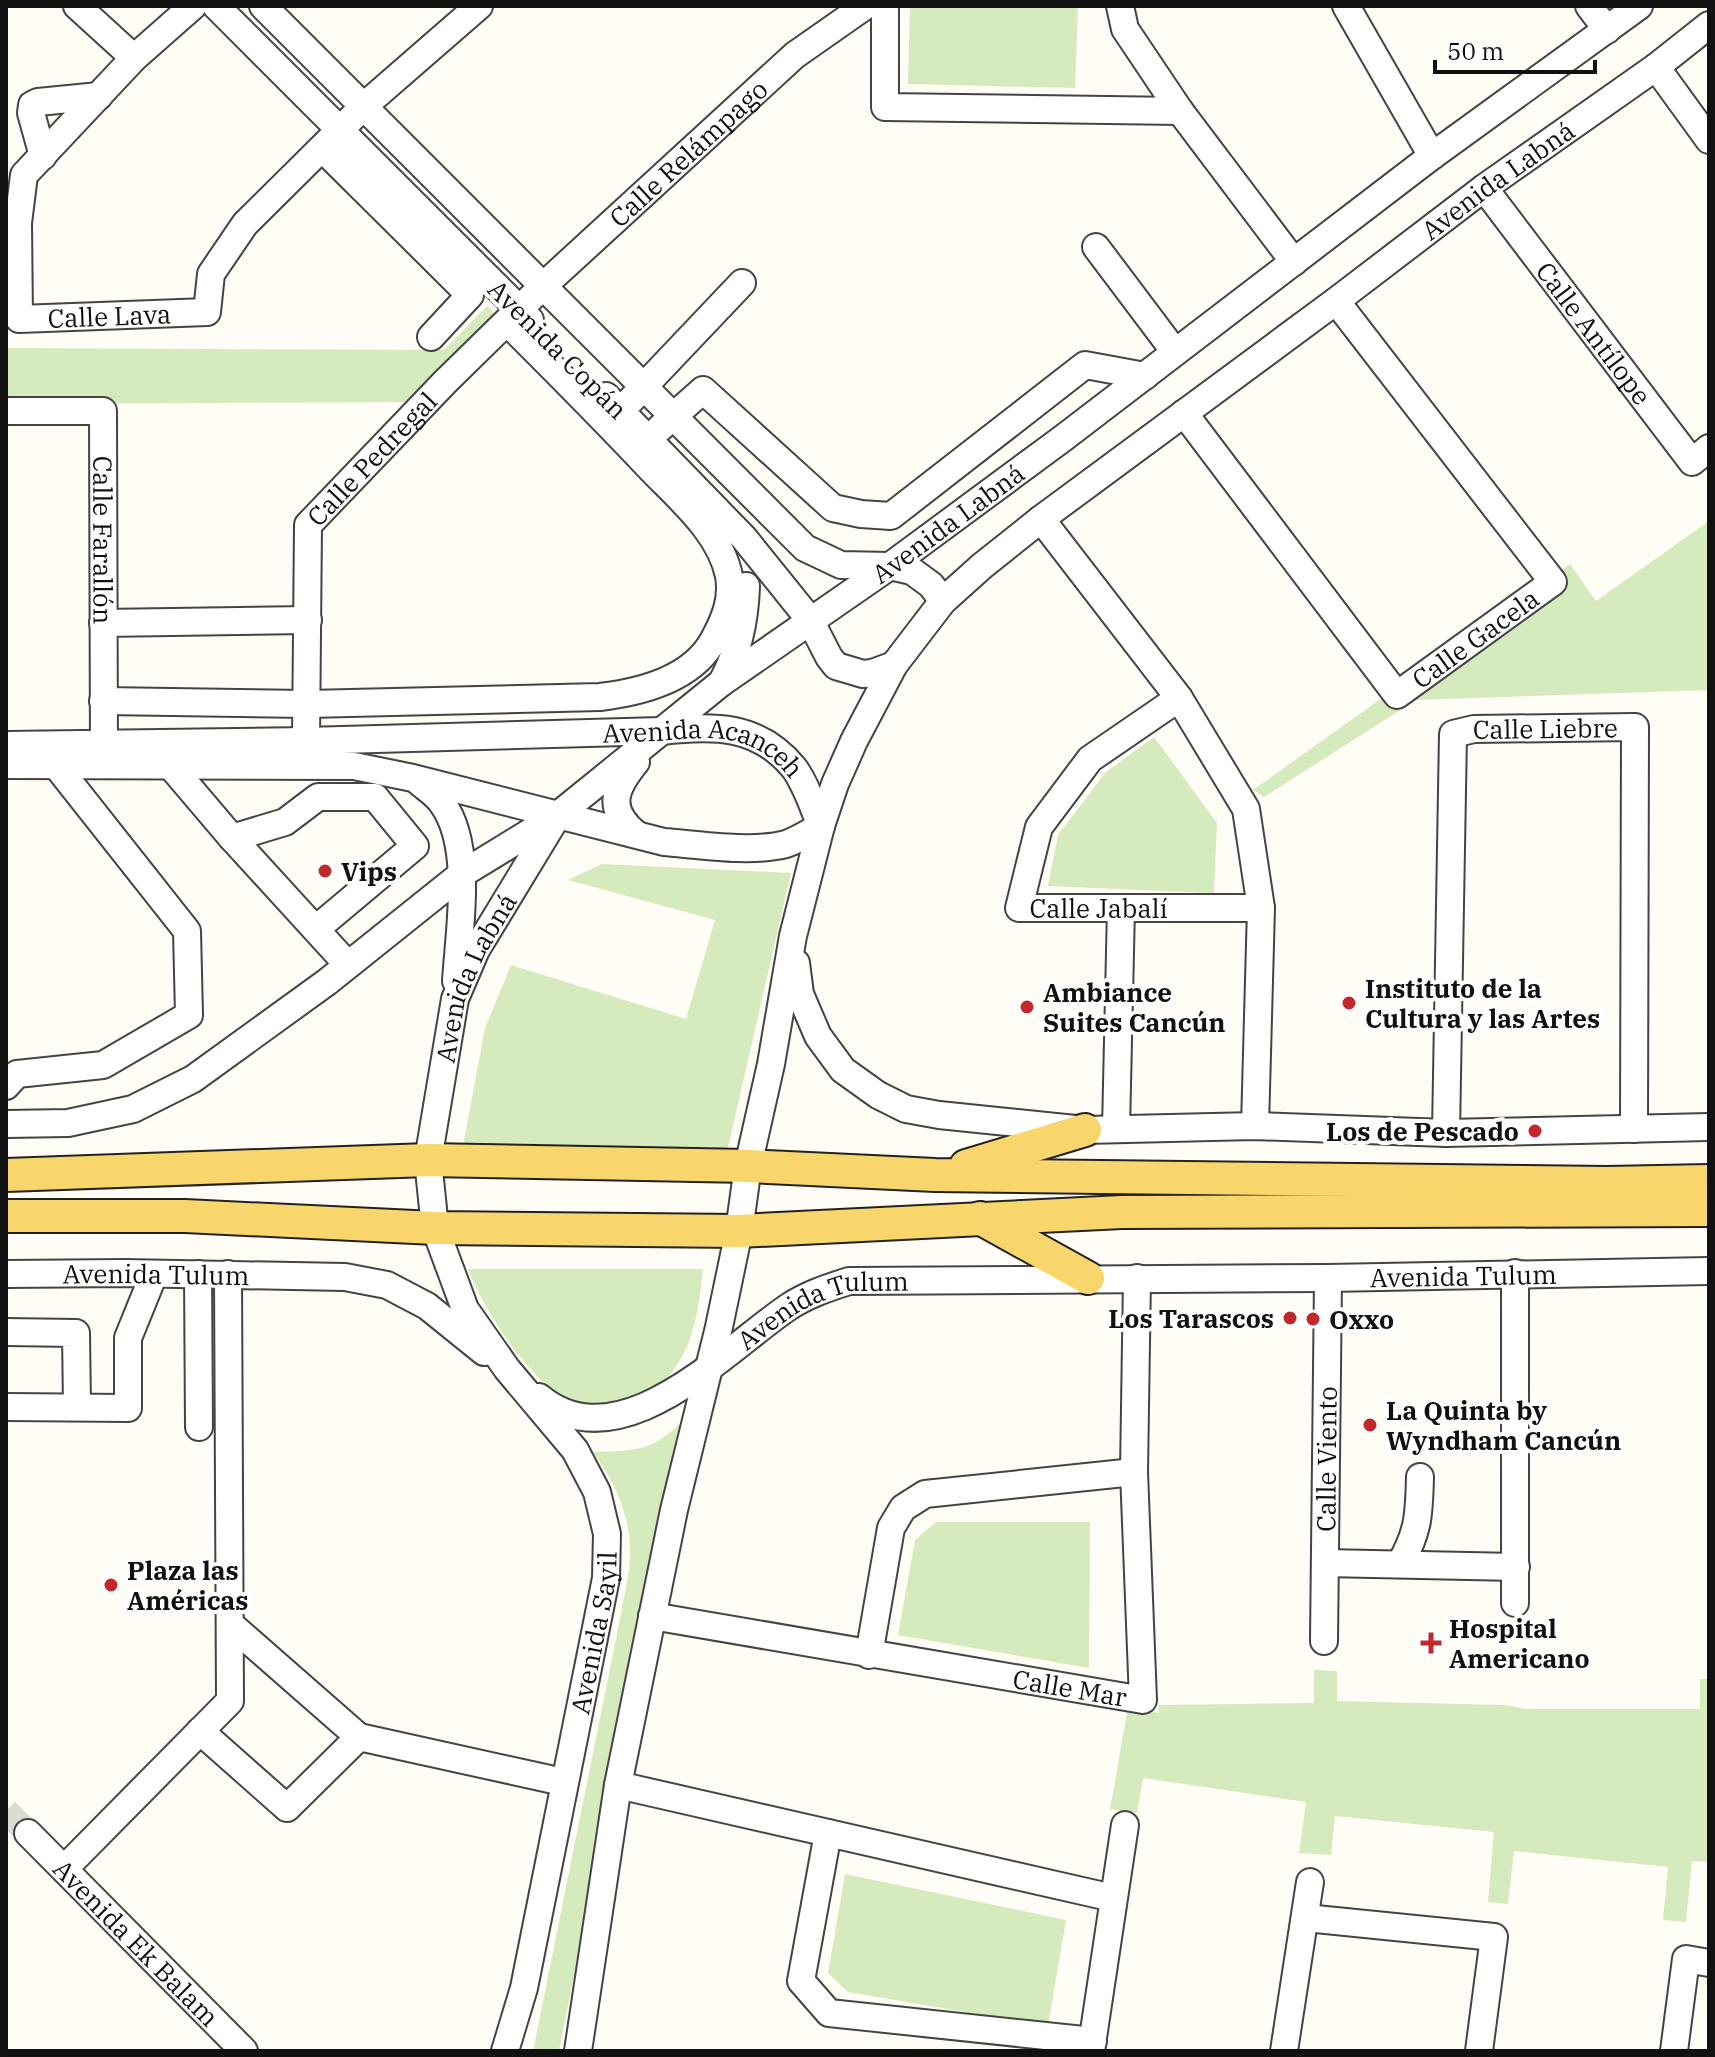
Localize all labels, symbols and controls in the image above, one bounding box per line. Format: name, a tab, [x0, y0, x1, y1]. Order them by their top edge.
scale bar	[1435, 24, 1595, 74]
text: 50 m	[1447, 35, 1504, 67]
street label: Calle Relámpago	[602, 72, 774, 234]
street label: Avenida Labná	[1414, 113, 1581, 247]
street label: Calle Antílope	[1529, 255, 1659, 411]
street label: Avenida Copán	[481, 272, 635, 426]
street label: Calle Lava	[47, 296, 172, 335]
street label: Calle Pedregal	[299, 384, 444, 533]
street label: Calle Farallón	[86, 456, 121, 624]
street label: Avenida Labná	[865, 456, 1031, 591]
street label: Calle Gacela	[1405, 581, 1545, 696]
street label: Calle Liebre	[1473, 710, 1618, 746]
street label: Avenida Acanceh	[602, 711, 812, 784]
place label: Vips	[341, 854, 397, 888]
marker: Vips	[316, 862, 334, 880]
street label: Avenida Labná	[428, 887, 524, 1065]
street label: Calle Jabalí	[1030, 891, 1168, 925]
place label: Instituto de la Cultura y las Artes	[1365, 971, 1600, 1035]
place label: Ambiance Suites Cancún	[1043, 975, 1226, 1039]
marker: Instituto de la Cultura y las Artes	[1340, 994, 1358, 1012]
marker: Ambiance Suites Cancún	[1018, 998, 1036, 1016]
place label: Los de Pescado	[1326, 1114, 1519, 1148]
marker: Los de Pescado	[1526, 1122, 1544, 1140]
street label: Avenida Tulum	[62, 1256, 250, 1292]
street label: Avenida Tulum	[1370, 1257, 1557, 1294]
street label: Avenida Tulum	[730, 1264, 909, 1357]
place label: Los Tarascos	[1108, 1301, 1274, 1335]
place label: Oxxo	[1329, 1302, 1394, 1336]
marker: Los Tarascos	[1281, 1309, 1299, 1327]
marker: Oxxo	[1304, 1310, 1322, 1328]
street label: Calle Viento	[1308, 1386, 1344, 1532]
place label: La Quinta by Wyndham Cancún	[1386, 1393, 1621, 1457]
marker: La Quinta by Wyndham Cancún	[1361, 1416, 1379, 1434]
street label: Avenida Sayil	[562, 1551, 624, 1717]
place label: Plaza las Américas	[127, 1553, 249, 1617]
marker: Plaza las Américas	[102, 1576, 120, 1594]
place label: Hospital Americano	[1449, 1611, 1590, 1675]
marker: Hospital Americano	[1420, 1632, 1442, 1654]
street label: Calle Mar	[1010, 1661, 1130, 1714]
street label: Avenida Ek Balam	[46, 1852, 227, 2033]

